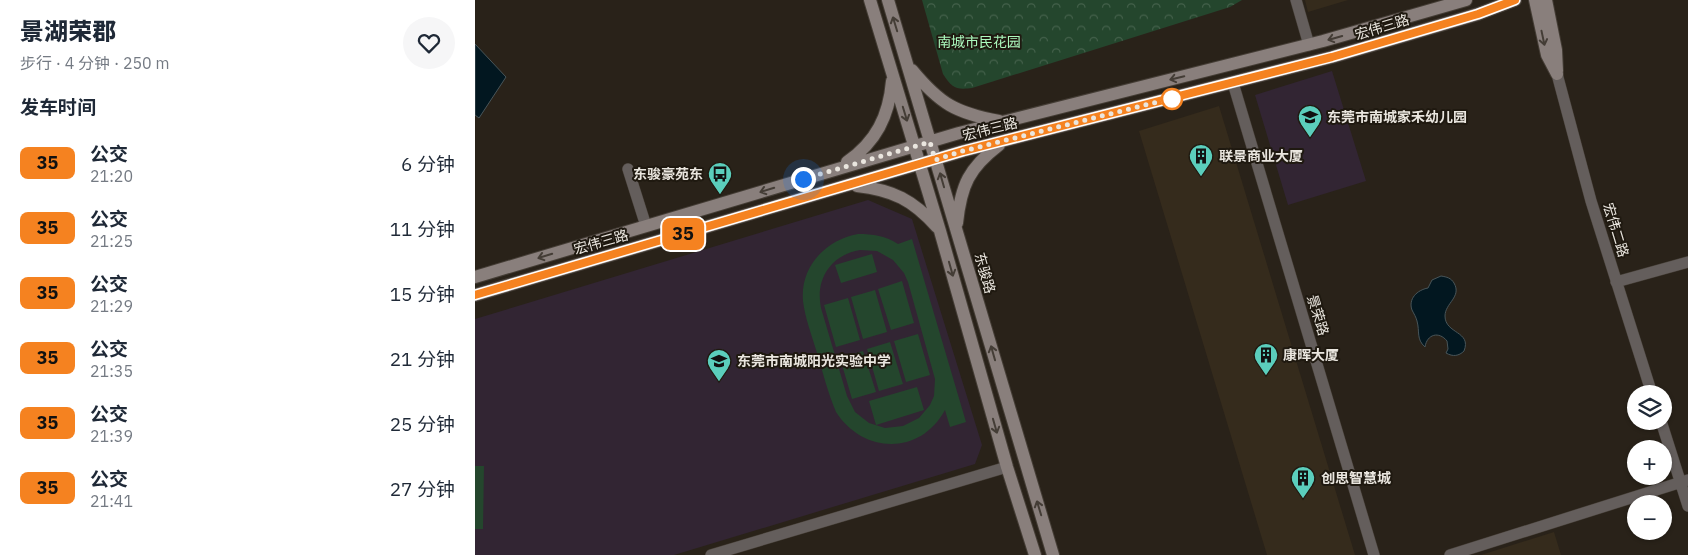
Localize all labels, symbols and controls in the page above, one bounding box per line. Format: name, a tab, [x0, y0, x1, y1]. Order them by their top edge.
street label: 宏伟三路	[1353, 10, 1411, 44]
text: 景湖荣郡	[20, 15, 116, 47]
button: heart	[403, 17, 455, 69]
one-way arrow	[890, 17, 900, 33]
one-way arrow	[1539, 30, 1548, 46]
park label: 南城市民花园	[937, 33, 1021, 51]
one-way arrow	[1327, 33, 1343, 43]
text: 步行 · 4 分钟 · 250 m	[20, 53, 169, 73]
one-way arrow	[1170, 74, 1186, 83]
unlabelled marker	[1161, 88, 1183, 110]
text: 发车时间	[20, 95, 96, 119]
school or university icon: 东莞市南城家禾幼儿园	[1297, 104, 1323, 138]
one-way arrow	[900, 105, 910, 121]
place label: 东莞市南城家禾幼儿园	[1327, 108, 1467, 126]
street label: 宏伟三路	[961, 113, 1019, 145]
text: 公交	[90, 142, 128, 166]
building icon: 联景商业大厦	[1188, 143, 1214, 177]
place label: 联景商业大厦	[1219, 147, 1303, 165]
text: 35	[37, 151, 58, 174]
text: 6 分钟	[401, 152, 455, 176]
bus stop icon: 东骏豪苑东	[707, 161, 733, 195]
place label: 东骏豪苑东	[633, 165, 703, 183]
text: 21:20	[90, 166, 133, 186]
your location	[791, 167, 816, 192]
one-way arrow	[936, 172, 946, 188]
one-way arrow	[760, 185, 776, 195]
street label: 宏伟二路	[1599, 201, 1633, 259]
text: 公交	[90, 207, 128, 231]
text: 35	[37, 216, 58, 239]
text: 11 分钟	[390, 217, 455, 241]
line badge: 35	[661, 218, 705, 250]
text: 35	[672, 222, 694, 245]
street label: 宏伟三路	[572, 226, 630, 258]
text: 21:25	[90, 231, 133, 251]
street label: 东骏路	[971, 250, 999, 296]
one-way arrow	[537, 252, 553, 262]
one-way arrow	[946, 261, 956, 277]
text: 公交	[90, 272, 128, 296]
text: 35	[37, 281, 58, 304]
text: 15 分钟	[390, 282, 455, 306]
street label: 景荣路	[1303, 292, 1333, 338]
text: 21:29	[90, 296, 133, 316]
text: 公交	[90, 337, 128, 361]
building icon: 康晖大厦	[1253, 342, 1279, 376]
one-way arrow	[988, 345, 997, 361]
text: 35	[37, 346, 58, 369]
place label: 康晖大厦	[1283, 346, 1339, 364]
text: 21 分钟	[390, 347, 455, 371]
school or university icon: 东莞市南城阳光实验中学	[706, 348, 732, 382]
place label: 东莞市南城阳光实验中学	[737, 352, 891, 370]
text: 21:35	[90, 361, 133, 381]
map controls	[1627, 385, 1672, 540]
button: layers	[1627, 385, 1672, 430]
text: 公交	[90, 402, 128, 426]
text: 35	[37, 411, 58, 434]
text: 25 分钟	[390, 412, 455, 436]
one-way arrow	[991, 417, 1000, 433]
text: 21:39	[90, 426, 133, 446]
button: +	[1627, 440, 1672, 485]
building icon: 创思智慧城	[1290, 465, 1316, 499]
text: 公交	[90, 467, 128, 491]
place label: 创思智慧城	[1321, 469, 1391, 487]
text: 35	[37, 476, 58, 499]
text: 27 分钟	[390, 477, 455, 501]
text: 21:41	[90, 491, 133, 511]
button: −	[1627, 495, 1672, 540]
one-way arrow	[1034, 501, 1044, 517]

